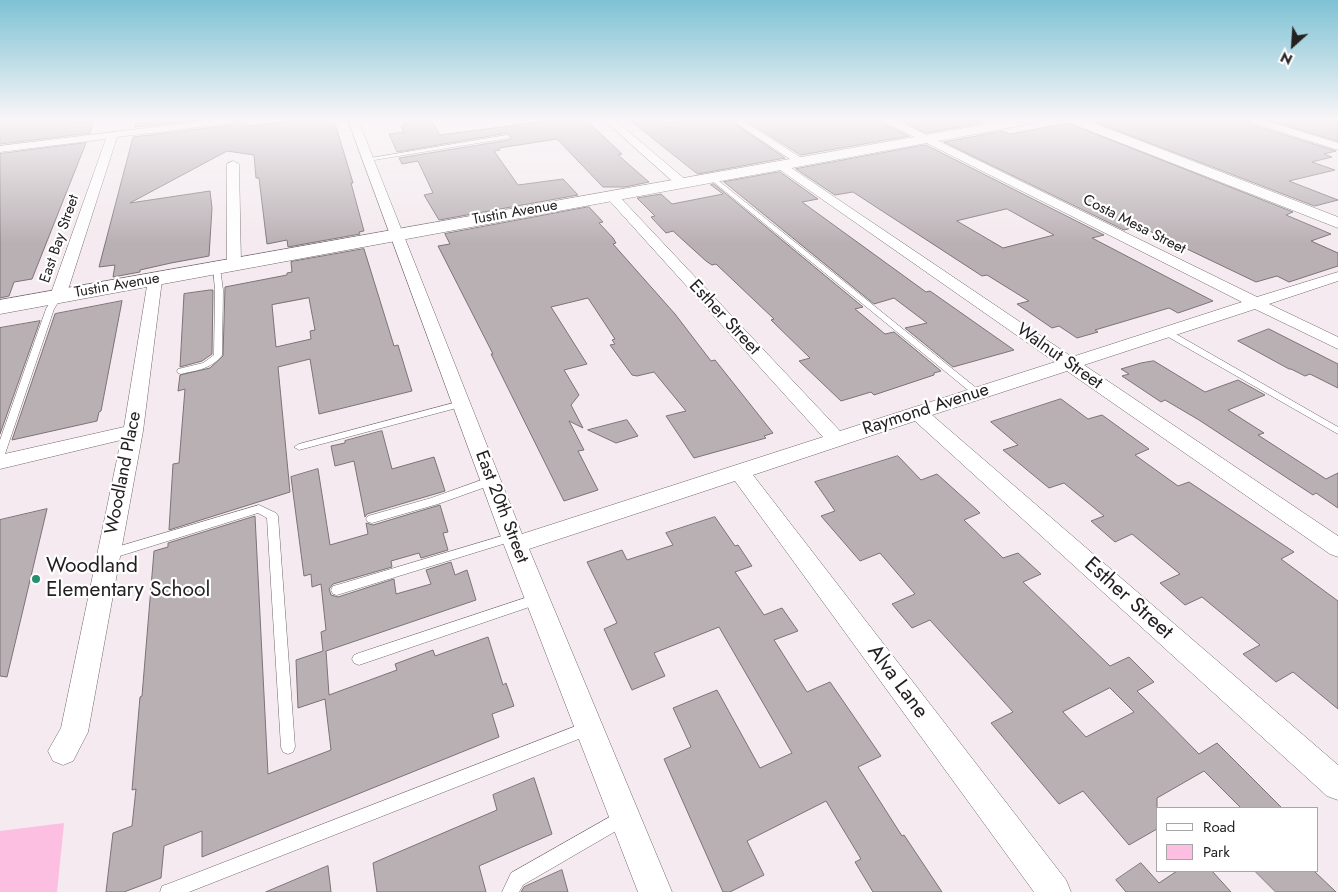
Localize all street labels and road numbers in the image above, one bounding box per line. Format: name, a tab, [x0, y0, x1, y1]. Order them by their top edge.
street label: Costa Mesa Street	[1079, 191, 1189, 259]
street label: East Bay Street	[37, 193, 83, 285]
street label: Tustin Avenue	[471, 197, 559, 229]
street label: Tustin Avenue	[73, 270, 161, 302]
street label: Esther Street	[684, 276, 764, 360]
street label: Walnut Street	[1012, 319, 1106, 395]
street label: Raymond Avenue	[860, 379, 992, 441]
street label: Woodland Place	[101, 410, 147, 536]
street label: East 20th Street	[470, 448, 532, 566]
street label: Esther Street	[1079, 553, 1177, 645]
street label: Alva Lane	[861, 640, 933, 724]

